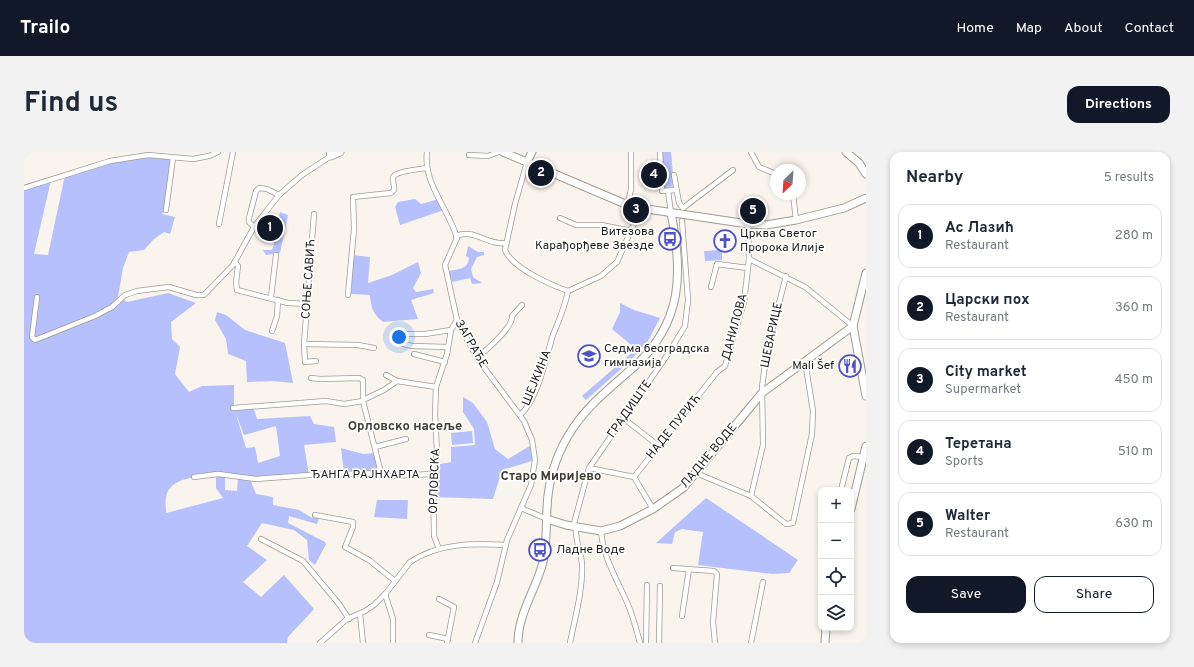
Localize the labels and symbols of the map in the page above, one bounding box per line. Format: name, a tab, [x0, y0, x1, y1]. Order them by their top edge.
pin: 2	[528, 158, 554, 188]
pin: 4	[641, 160, 667, 190]
north arrow	[770, 164, 806, 200]
pin: 3	[623, 195, 649, 225]
pin: 5	[740, 196, 766, 226]
pin: 1	[257, 213, 283, 243]
place label: Витезова Карађорђеве Звезде	[535, 224, 654, 254]
bus stop icon: Витезова Карађорђеве Звезде	[657, 226, 683, 252]
place label: Црква Светог Пророка Илије	[740, 226, 824, 256]
church icon: Црква Светог Пророка Илије	[712, 228, 738, 254]
street label: СОЊЕ САВИЋ	[298, 238, 320, 320]
street label: ДАНИЛОВА	[718, 292, 752, 362]
street label: ШЕВАРИЦЕ	[757, 301, 787, 369]
street label: ЗАГРАЂЕ	[451, 317, 491, 371]
your location	[389, 327, 409, 347]
place label: Седма београдска гимназија	[604, 341, 709, 371]
school or university icon: Седма београдска гимназија	[576, 343, 602, 369]
street label: ШЕЈКИНА	[519, 348, 555, 408]
restaurant icon: Mali Šef	[837, 353, 863, 379]
place label: Mali Šef	[792, 358, 834, 374]
street label: ГРАДИШТЕ	[604, 377, 656, 441]
street label: НАДЕ ПУРИЋ	[643, 391, 705, 463]
district label: Орловско насеље	[348, 419, 462, 435]
street label: ЛАДНЕ ВОДЕ	[677, 420, 741, 492]
street label: ОРЛОВСКА	[426, 448, 444, 514]
street label: ЂАНГА РАЈНХАРТА	[310, 467, 420, 483]
district label: Старо Миријево	[501, 469, 601, 485]
bus stop icon: Ладне Воде	[527, 537, 553, 563]
place label: Ладне Воде	[556, 542, 625, 558]

